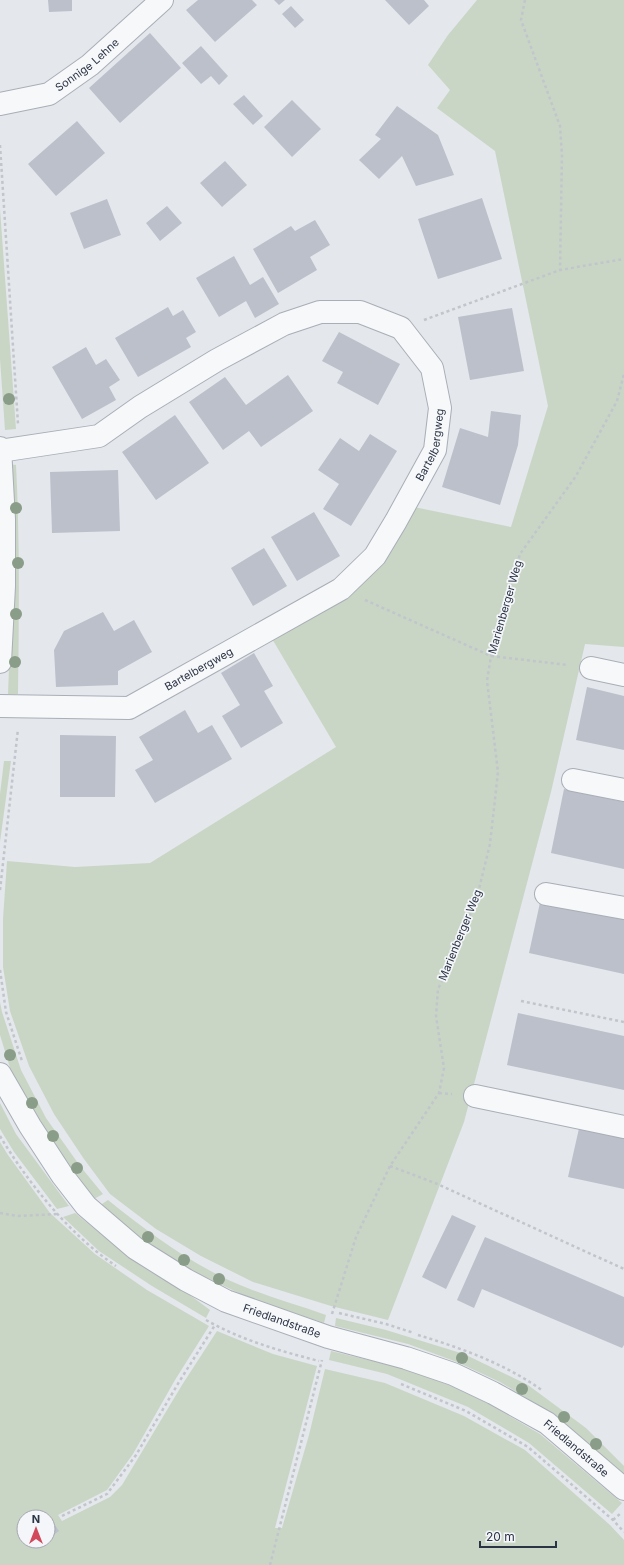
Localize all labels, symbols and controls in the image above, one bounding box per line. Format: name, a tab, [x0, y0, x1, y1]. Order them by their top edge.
street label: Sonnige Lehne	[52, 35, 122, 94]
street label: Bartelbergweg	[412, 408, 447, 484]
street label: Marienberger Weg	[485, 558, 525, 656]
street label: Bartelbergweg	[162, 644, 235, 694]
street label: Marienberger Weg	[435, 887, 485, 983]
street label: Friedlandstraße	[241, 1301, 323, 1341]
street label: Friedlandstraße	[541, 1416, 612, 1480]
north arrow	[16, 1509, 56, 1549]
text: N	[32, 1512, 40, 1526]
scale bar	[480, 1523, 556, 1549]
text: 20 m	[486, 1529, 515, 1544]

